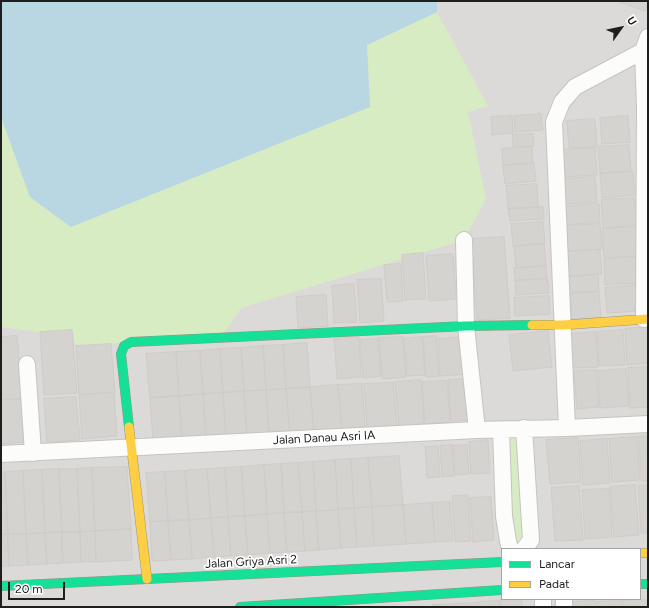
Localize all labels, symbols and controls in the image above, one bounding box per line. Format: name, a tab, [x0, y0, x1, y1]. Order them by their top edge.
north arrow	[601, 8, 641, 48]
text: U	[624, 14, 639, 28]
street label: Jalan Danau Asri IA	[272, 428, 376, 448]
legend	[501, 548, 641, 600]
street label: Jalan Griya Asri 2	[205, 552, 297, 572]
text: Lancar	[539, 557, 575, 571]
scale bar	[10, 574, 67, 600]
text: Padat	[539, 577, 570, 591]
text: 20 m	[15, 582, 43, 596]

